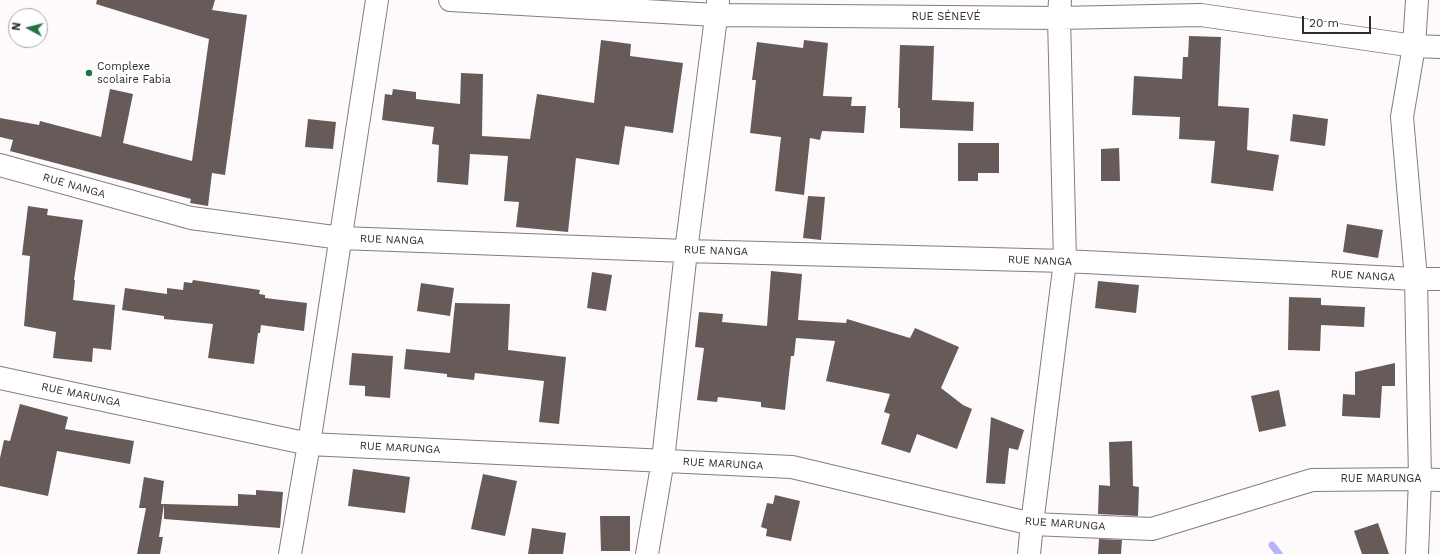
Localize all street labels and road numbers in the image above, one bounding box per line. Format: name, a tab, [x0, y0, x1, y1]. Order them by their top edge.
street label: RUE SÉNEVÉ	[911, 10, 981, 24]
street label: RUE NANGA	[41, 171, 107, 201]
street label: RUE NANGA	[360, 232, 424, 248]
street label: RUE NANGA	[684, 243, 748, 259]
street label: RUE NANGA	[1008, 253, 1072, 269]
street label: RUE NANGA	[1330, 268, 1396, 284]
street label: RUE MARUNGA	[40, 380, 122, 410]
street label: RUE MARUNGA	[359, 439, 441, 457]
street label: RUE MARUNGA	[682, 455, 764, 473]
street label: RUE MARUNGA	[1341, 472, 1421, 486]
street label: RUE MARUNGA	[1024, 515, 1106, 533]

